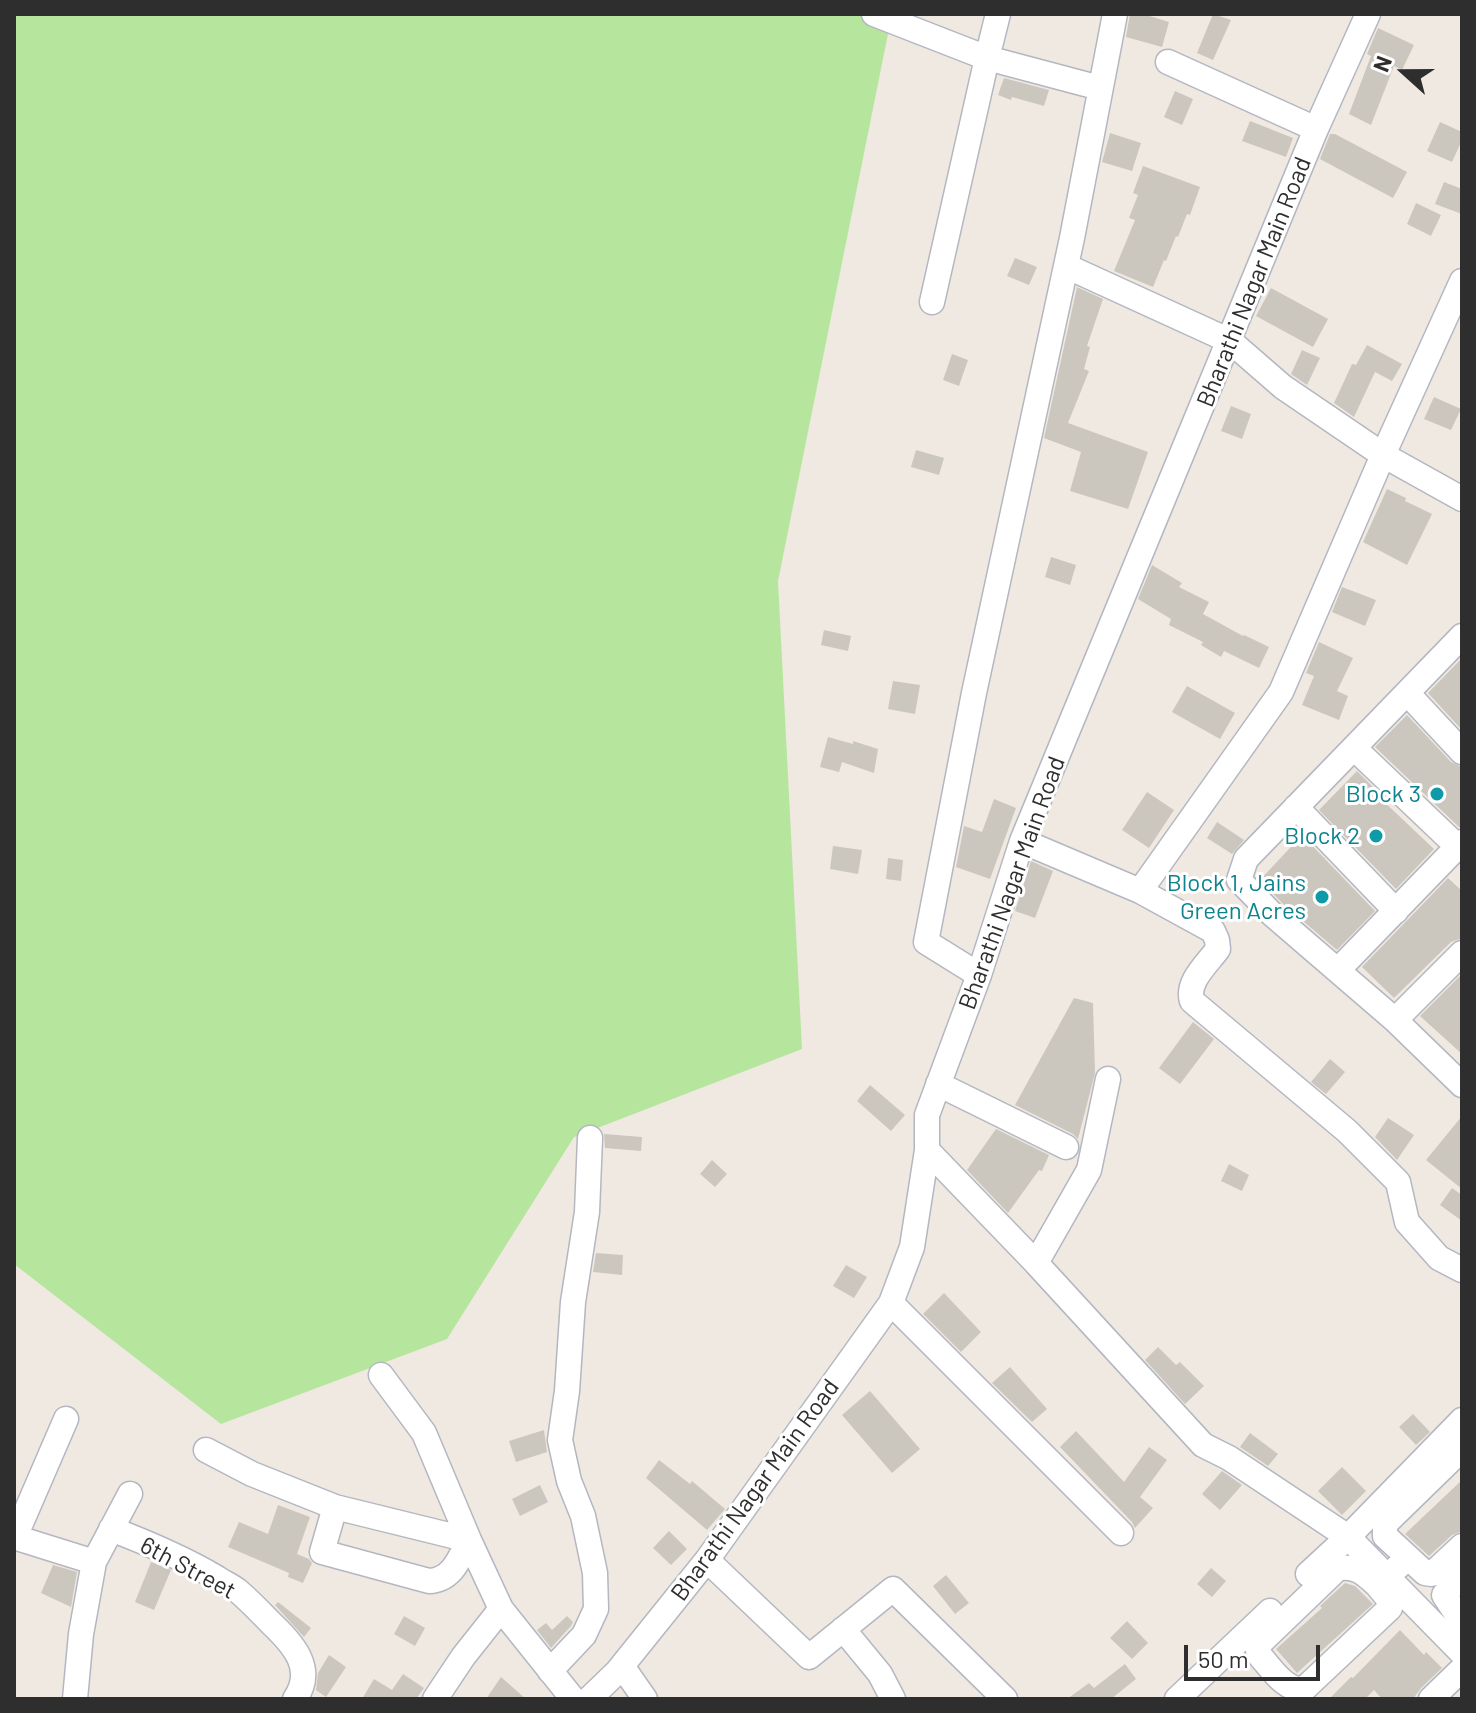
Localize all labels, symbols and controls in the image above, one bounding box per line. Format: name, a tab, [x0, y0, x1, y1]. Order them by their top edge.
north arrow	[1364, 32, 1444, 112]
text: N	[1367, 52, 1396, 75]
street label: Bharathi Nagar Main Road	[1191, 153, 1317, 411]
street label: Bharathi Nagar Main Road	[953, 753, 1071, 1013]
place label: Block 3	[1346, 780, 1421, 808]
marker: Block 3	[1428, 785, 1446, 803]
place label: Block 2	[1284, 822, 1360, 850]
marker: Block 2	[1367, 827, 1385, 845]
place label: Block 1, Jains Green Acres	[1167, 869, 1306, 925]
marker: Block 1, Jains Green Acres	[1313, 888, 1331, 906]
street label: Bharathi Nagar Main Road	[665, 1373, 845, 1607]
street label: 6th Street	[135, 1531, 241, 1605]
scale bar	[1188, 1629, 1324, 1679]
text: 50 m	[1198, 1644, 1249, 1673]

